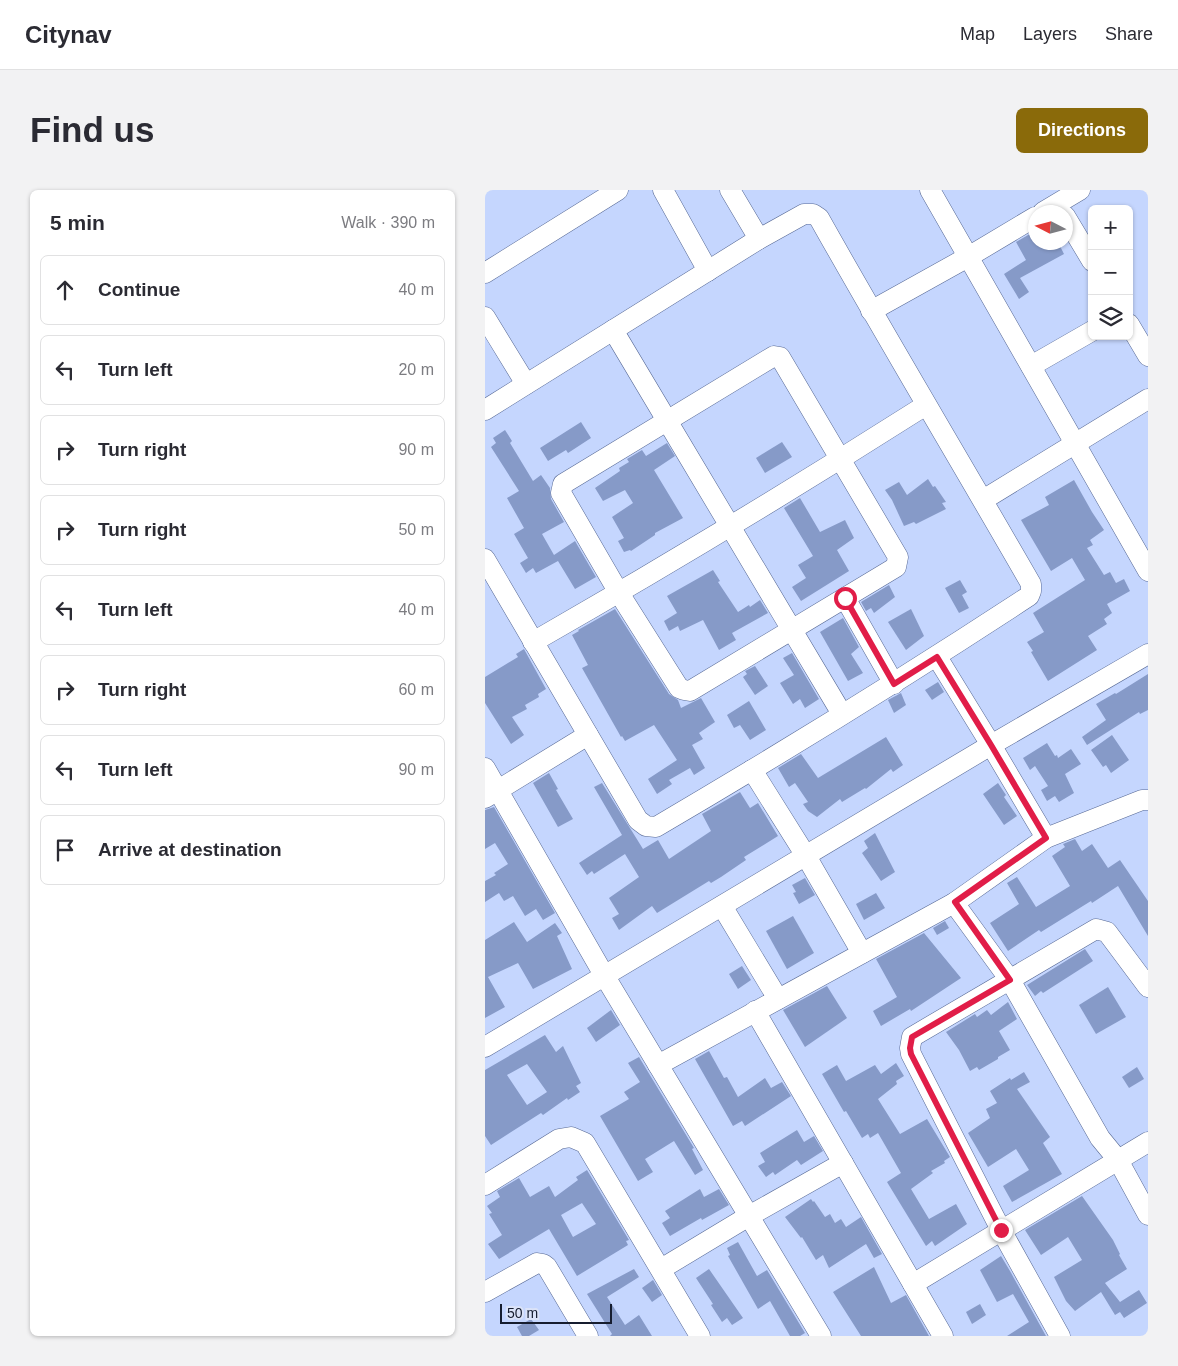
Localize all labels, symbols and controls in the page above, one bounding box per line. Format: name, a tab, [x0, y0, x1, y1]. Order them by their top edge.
text: Citynav	[25, 21, 112, 48]
text: Map	[960, 24, 995, 44]
text: Layers	[1023, 24, 1077, 44]
text: Share	[1105, 24, 1153, 44]
button: Directions	[1016, 108, 1148, 153]
text: Find us	[30, 110, 154, 149]
north arrow	[1028, 205, 1073, 250]
map controls	[1088, 205, 1133, 340]
button: +	[1088, 205, 1133, 250]
text: 5 min	[50, 211, 105, 234]
text: Walk · 390 m	[341, 214, 435, 231]
button: −	[1088, 250, 1133, 295]
icon: ahead	[51, 276, 79, 304]
text: Continue	[98, 279, 180, 300]
text: 40 m	[398, 281, 434, 298]
button: layers	[1088, 295, 1133, 340]
icon: left	[51, 356, 79, 384]
text: Turn left	[98, 359, 173, 380]
text: 20 m	[398, 361, 434, 378]
icon: right	[51, 436, 79, 464]
text: Turn right	[98, 439, 186, 460]
text: 90 m	[398, 441, 434, 458]
icon: right	[51, 516, 79, 544]
text: Turn right	[98, 519, 186, 540]
text: 50 m	[398, 521, 434, 538]
route start	[834, 587, 857, 610]
icon: left	[51, 596, 79, 624]
text: Turn left	[98, 599, 173, 620]
text: 40 m	[398, 601, 434, 618]
icon: right	[51, 676, 79, 704]
text: Turn right	[98, 679, 186, 700]
text: 60 m	[398, 681, 434, 698]
icon: left	[51, 756, 79, 784]
text: Turn left	[98, 759, 173, 780]
text: 90 m	[398, 761, 434, 778]
icon: arrive	[51, 836, 79, 864]
text: Arrive at destination	[98, 839, 282, 860]
route end	[990, 1219, 1013, 1242]
scale bar	[500, 1301, 613, 1324]
text: 50 m	[507, 1305, 538, 1321]

